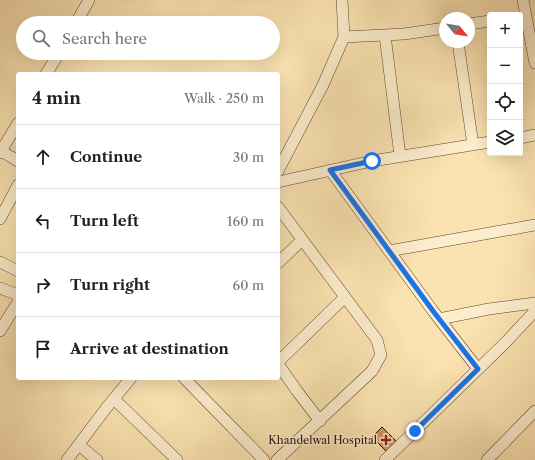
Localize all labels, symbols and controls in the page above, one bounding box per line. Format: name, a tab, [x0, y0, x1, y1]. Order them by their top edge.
north arrow	[439, 12, 475, 48]
map controls	[487, 12, 523, 156]
button: +	[487, 12, 523, 48]
search box	[16, 16, 280, 60]
icon: search	[30, 27, 52, 49]
text: Search here	[62, 29, 147, 48]
button: −	[487, 48, 523, 84]
button: locate	[487, 84, 523, 120]
text: 4 min	[32, 88, 81, 108]
text: Walk · 250 m	[184, 90, 264, 106]
button: layers	[487, 120, 523, 156]
icon: ahead	[32, 146, 54, 168]
text: Continue	[70, 147, 142, 166]
text: 30 m	[233, 149, 264, 165]
route start	[363, 152, 381, 170]
icon: left	[32, 210, 54, 232]
text: Turn left	[70, 211, 139, 230]
text: 160 m	[227, 213, 264, 229]
icon: right	[32, 274, 54, 296]
text: Turn right	[70, 275, 150, 294]
text: 60 m	[233, 277, 264, 293]
icon: arrive	[32, 338, 54, 360]
text: Arrive at destination	[70, 339, 229, 358]
route end	[406, 422, 424, 440]
place label: Khandelwal Hospital	[268, 433, 378, 447]
marker: Khandelwal Hospital	[380, 434, 392, 446]

